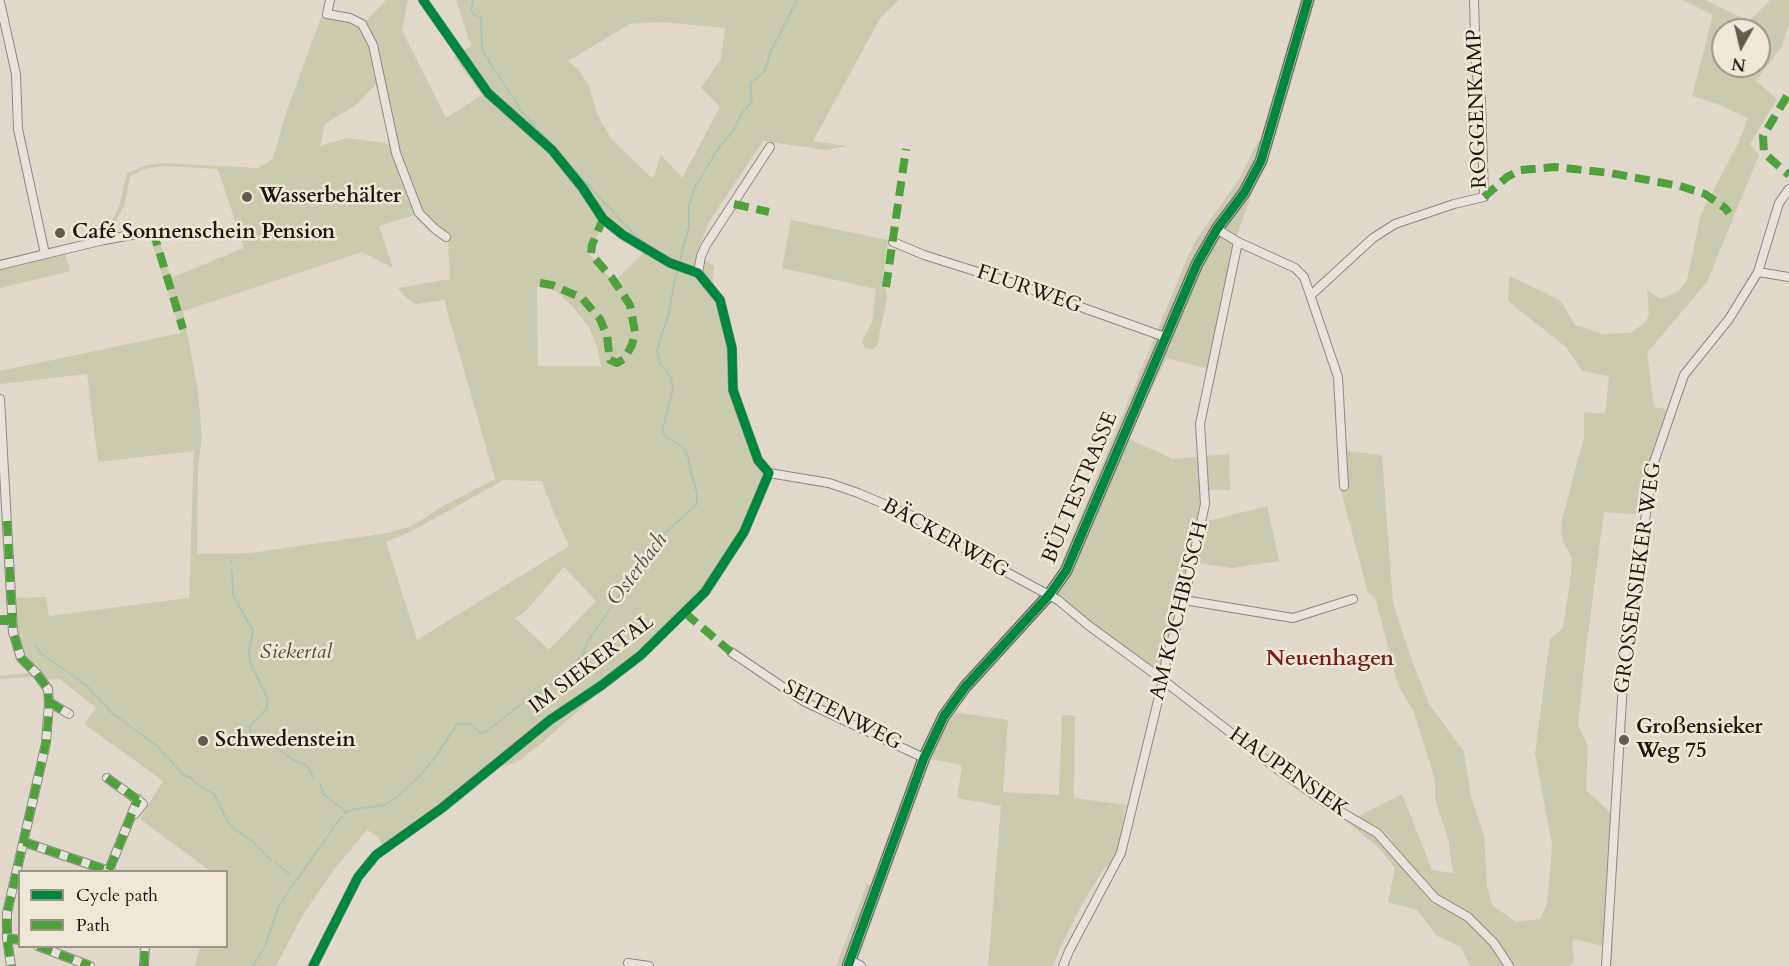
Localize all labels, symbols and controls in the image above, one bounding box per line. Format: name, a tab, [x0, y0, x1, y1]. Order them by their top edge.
north arrow	[1711, 18, 1771, 78]
street label: ROGGENKAMP	[1463, 29, 1493, 189]
text: N	[1730, 52, 1747, 76]
place label: Wasserbehälter	[259, 184, 401, 210]
marker: Wasserbehälter	[240, 190, 254, 204]
place label: Café Sonnenschein Pension	[72, 220, 335, 246]
marker: Café Sonnenschein Pension	[53, 226, 67, 240]
street label: FLURWEG	[973, 260, 1085, 320]
street label: BÜLTESTRASSE	[1038, 409, 1124, 567]
street label: GROSSENSIEKER WEG	[1610, 461, 1668, 695]
street label: BÄCKERWEG	[877, 494, 1013, 584]
street label: AM KOCHBUSCH	[1146, 519, 1214, 703]
water label: Osterbach	[602, 528, 674, 612]
street label: IM SIEKERTAL	[525, 610, 659, 720]
park label: Siekertal	[260, 640, 332, 666]
district label: Neuenhagen	[1266, 647, 1394, 673]
street label: SEITENWEG	[778, 675, 906, 757]
place label: Großensieker Weg 75	[1636, 715, 1763, 765]
street label: HAUPENSIEK	[1224, 723, 1352, 823]
place label: Schwedenstein	[215, 728, 356, 754]
marker: Großensieker Weg 75	[1617, 733, 1631, 747]
marker: Schwedenstein	[196, 734, 210, 748]
legend	[18, 870, 228, 948]
text: Cycle path	[76, 883, 158, 908]
text: Path	[76, 913, 110, 938]

